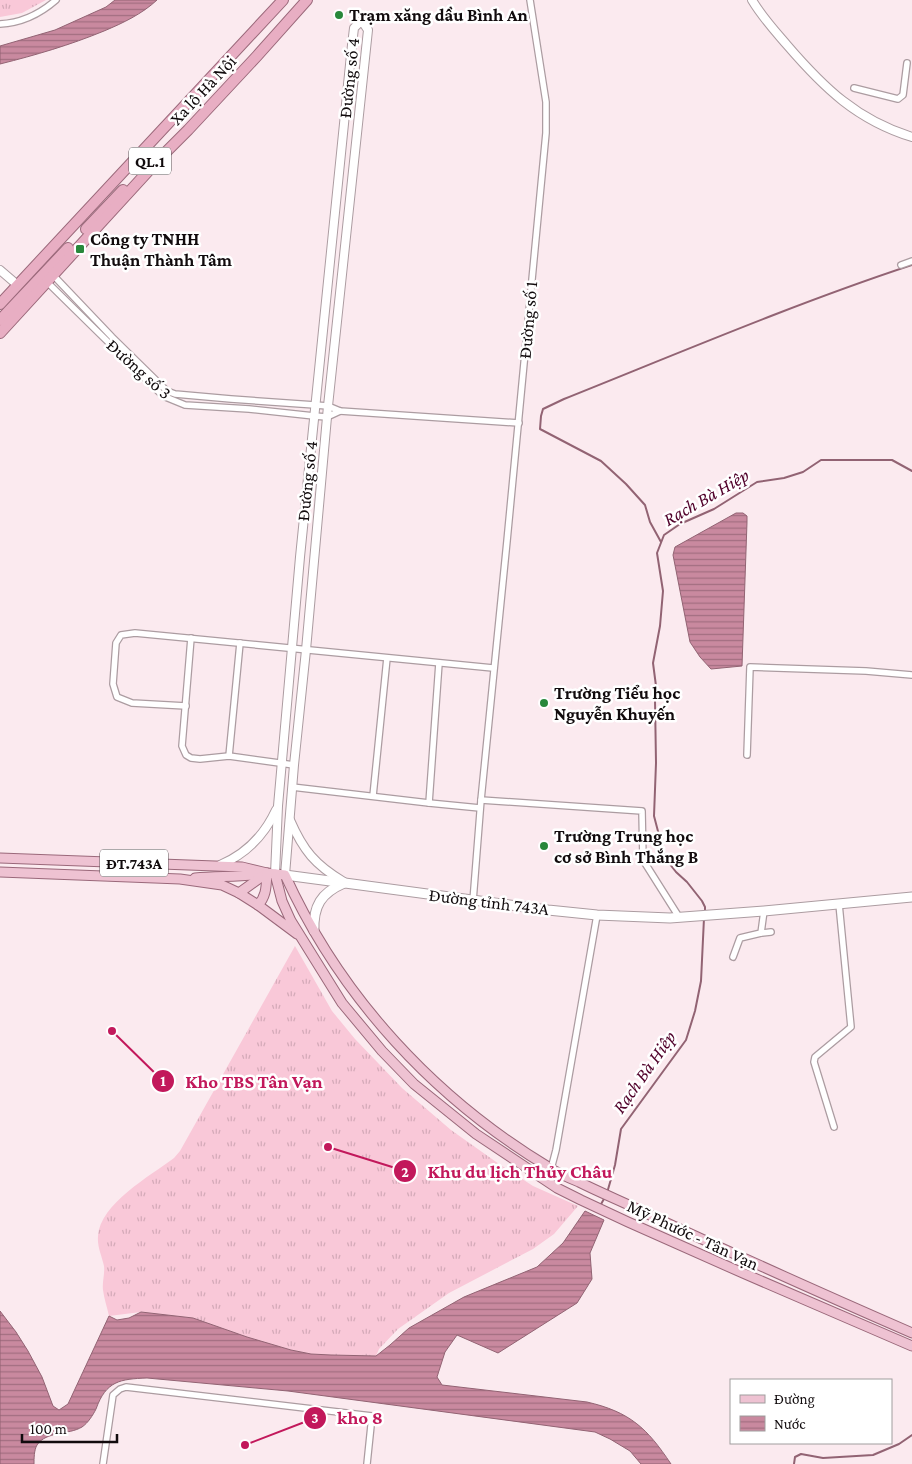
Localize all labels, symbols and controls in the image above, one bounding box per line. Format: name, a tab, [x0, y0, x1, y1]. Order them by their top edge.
place label: Trạm xăng dầu Bình An	[349, 5, 529, 25]
marker: Trạm xăng dầu Bình An	[333, 9, 345, 21]
street label: Đường số 4	[335, 37, 363, 119]
street label: Xa lộ Hà Nội	[166, 51, 240, 129]
road number: QL.1	[129, 148, 171, 175]
place label: Công ty TNHH Thuận Thành Tâm	[90, 229, 233, 270]
marker: Công ty TNHH Thuận Thành Tâm	[74, 243, 86, 255]
street label: Đường số 1	[515, 280, 541, 360]
street label: Đường số 3	[103, 335, 175, 403]
street label: Đường số 4	[293, 440, 321, 522]
water label: Rạch Bà Hiệp	[659, 464, 753, 530]
place label: Trường Tiểu học Nguyễn Khuyến	[554, 683, 680, 724]
marker: Trường Tiểu học Nguyễn Khuyến	[538, 697, 550, 709]
place label: Trường Trung học cơ sở Bình Thắng B	[554, 826, 698, 867]
marker: Trường Trung học cơ sở Bình Thắng B	[538, 840, 550, 852]
road number: ĐT.743A	[100, 850, 168, 876]
street label: Đường tỉnh 743A	[428, 885, 551, 919]
water label: Rạch Bà Hiệp	[608, 1027, 680, 1117]
callout: Kho TBS Tân Vạn	[150, 1064, 333, 1098]
text: Kho TBS Tân Vạn	[185, 1071, 323, 1092]
text: 1	[160, 1073, 166, 1089]
callout: Khu du lịch Thủy Châu	[393, 1154, 623, 1188]
text: Khu du lịch Thủy Châu	[428, 1161, 613, 1182]
text: 2	[401, 1164, 409, 1180]
street label: Mỹ Phước - Tân Vạn	[624, 1196, 762, 1274]
legend	[730, 1379, 892, 1444]
text: Đường	[774, 1391, 815, 1408]
callout: kho 8	[302, 1401, 393, 1435]
text: kho 8	[337, 1407, 383, 1428]
text: 3	[311, 1410, 319, 1426]
scale bar	[22, 1412, 118, 1444]
text: Nước	[774, 1416, 806, 1432]
text: 100 m	[30, 1421, 67, 1437]

